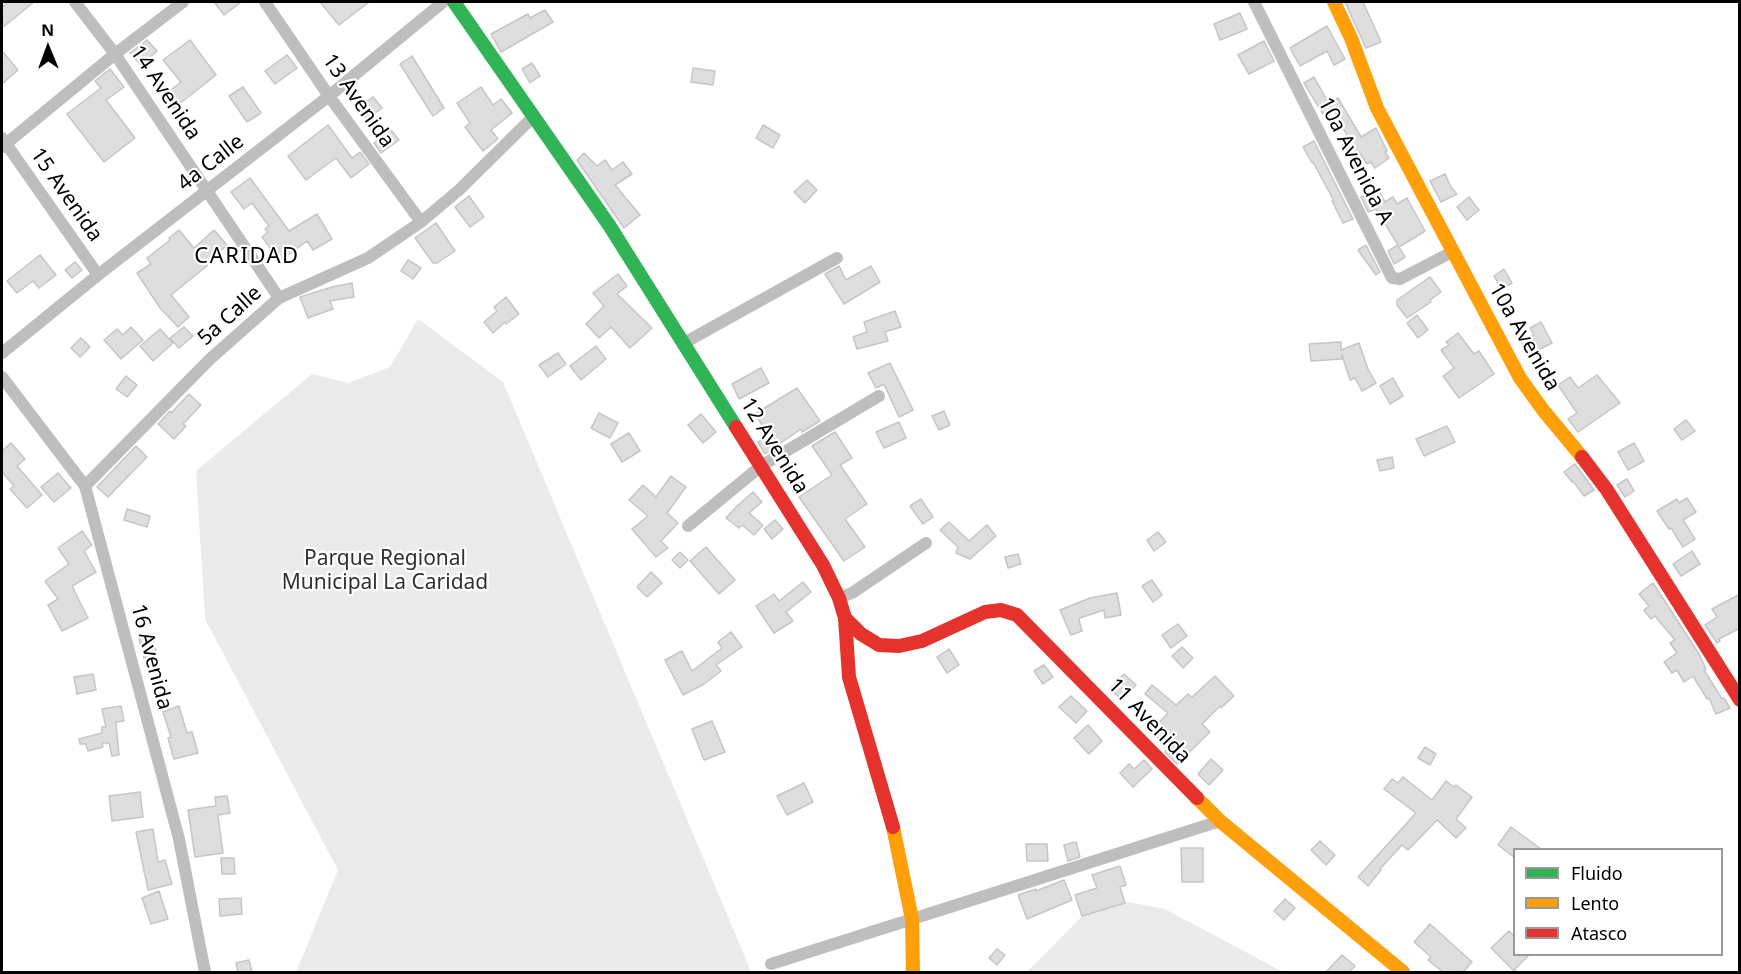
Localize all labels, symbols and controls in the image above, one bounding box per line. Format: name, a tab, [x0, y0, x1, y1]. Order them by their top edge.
north arrow	[18, 18, 78, 78]
text: N	[41, 19, 54, 41]
street label: 14 Avenida	[124, 41, 206, 145]
street label: 13 Avenida	[317, 49, 399, 153]
street label: 10a Avenida A	[1312, 93, 1398, 229]
street label: 4a Calle	[173, 129, 249, 197]
street label: 15 Avenida	[25, 143, 107, 247]
district label: CARIDAD	[194, 244, 300, 270]
street label: 10a Avenida	[1483, 279, 1565, 395]
street label: 5a Calle	[193, 281, 267, 351]
street label: 12 Avenida	[735, 393, 813, 499]
park label: Parque Regional Municipal La Caridad	[282, 546, 488, 596]
street label: 16 Avenida	[125, 601, 177, 713]
street label: 11 Avenida	[1102, 673, 1196, 769]
legend	[1513, 848, 1723, 956]
text: Fluido	[1571, 861, 1623, 885]
text: Lento	[1571, 891, 1619, 915]
text: Atasco	[1571, 921, 1627, 945]

